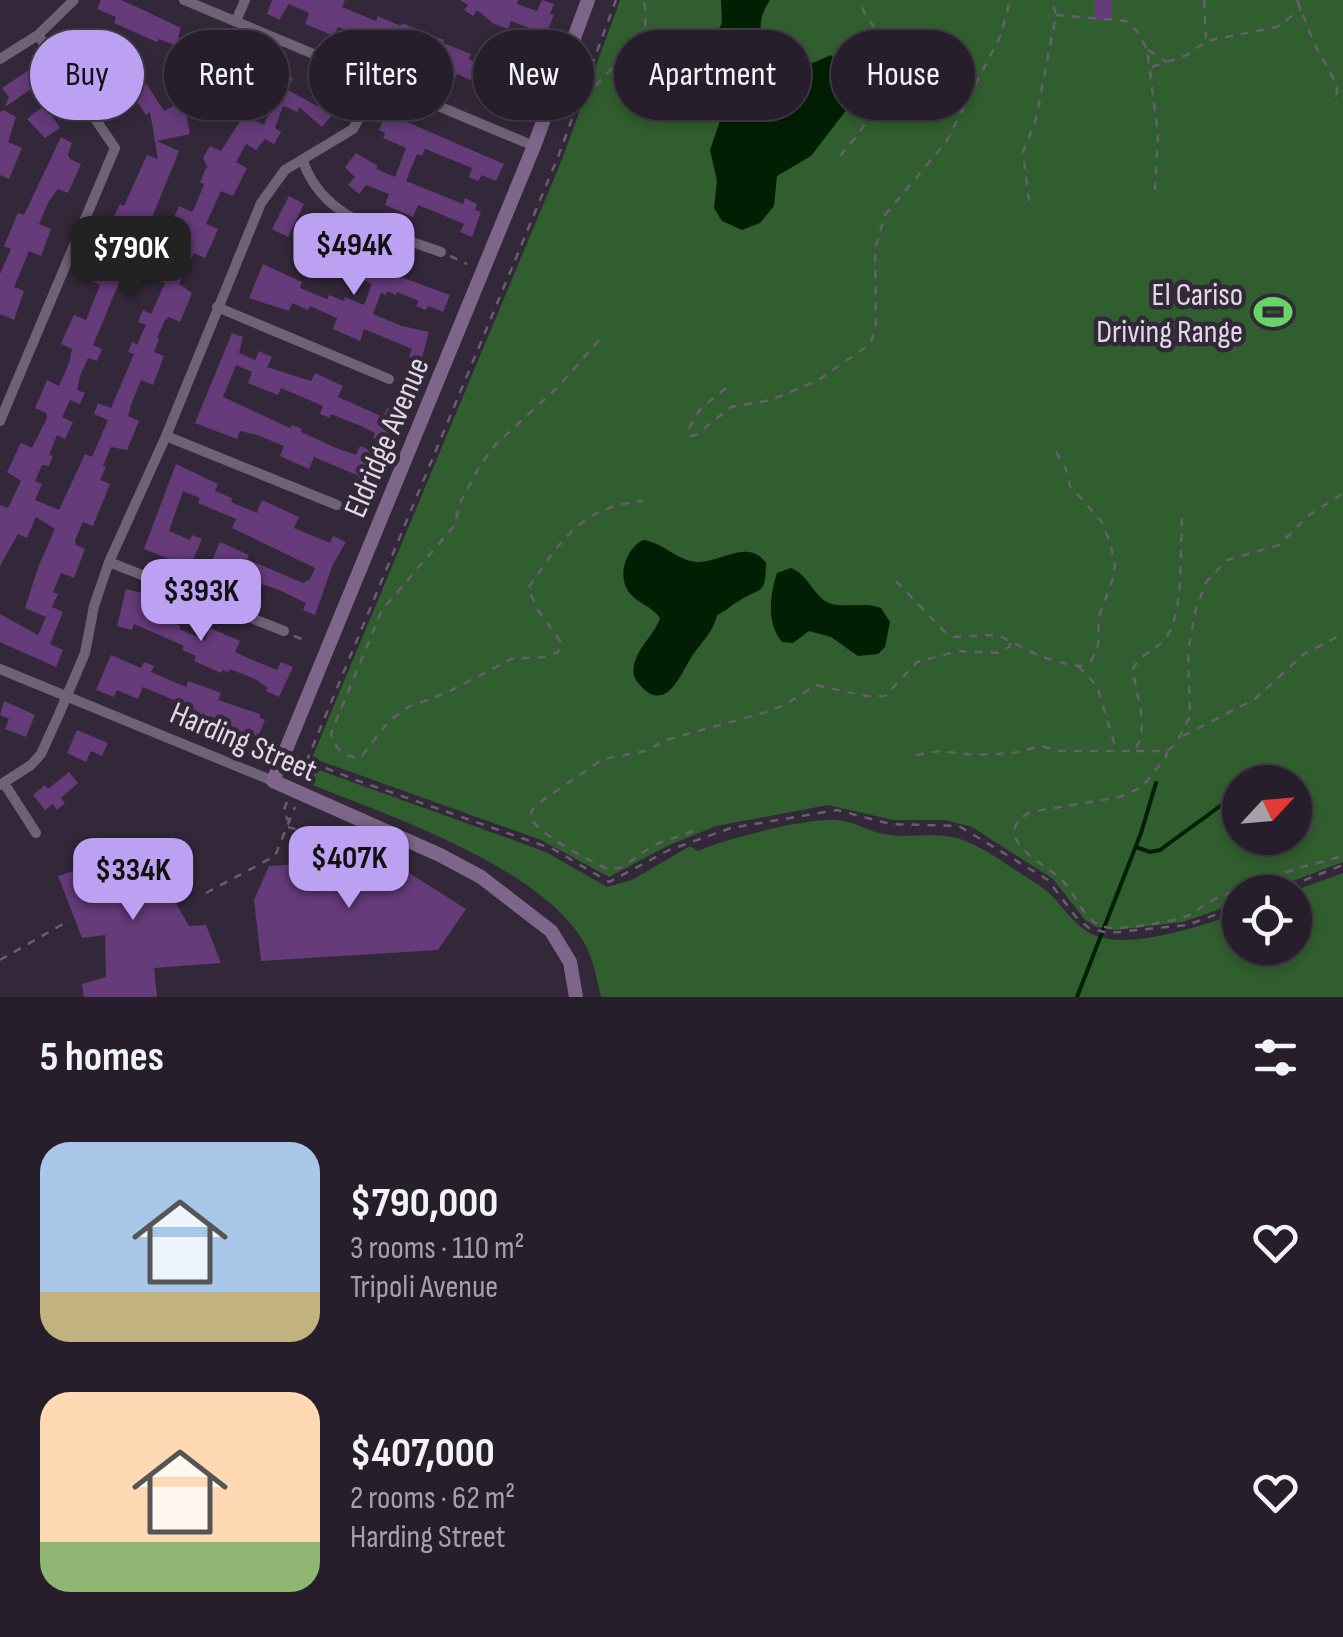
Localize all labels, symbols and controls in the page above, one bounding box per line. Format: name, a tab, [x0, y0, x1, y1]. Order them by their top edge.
chip: Buy	[30, 30, 144, 120]
chip: Rent	[164, 30, 289, 120]
chip: Filters	[309, 30, 453, 120]
chip: New	[473, 30, 594, 120]
chip: Apartment	[614, 30, 811, 120]
chip: House	[831, 30, 975, 120]
pin: $494K	[284, 213, 424, 298]
pin: $790K	[61, 216, 201, 301]
text: $494K	[315, 226, 393, 265]
text: $790K	[93, 229, 169, 268]
place label: El Cariso Driving Range	[1096, 276, 1243, 352]
sports icon: El Cariso Driving Range	[1252, 291, 1294, 333]
street label: Eldridge Avenue	[336, 352, 439, 523]
pin: $393K	[131, 559, 271, 644]
text: $393K	[163, 572, 239, 611]
street label: Harding Street	[164, 694, 323, 791]
north arrow	[1222, 765, 1312, 855]
map controls	[1222, 765, 1312, 965]
pin: $407K	[279, 826, 419, 911]
pin: $334K	[63, 838, 203, 923]
text: $407K	[311, 839, 387, 878]
text: $334K	[95, 851, 171, 890]
button: locate	[1222, 875, 1312, 965]
icon: filters	[1248, 1030, 1303, 1085]
text: 5 homes	[40, 1032, 164, 1083]
text: $790,000	[350, 1178, 498, 1229]
icon: home	[120, 1182, 240, 1302]
icon: heart	[1248, 1215, 1303, 1270]
text: 3 rooms · 110 m²	[350, 1229, 525, 1268]
text: Tripoli Avenue	[350, 1268, 498, 1307]
text: $407,000	[350, 1428, 495, 1479]
icon: home	[120, 1432, 240, 1552]
icon: heart	[1248, 1465, 1303, 1520]
text: 2 rooms · 62 m²	[350, 1479, 515, 1518]
text: Harding Street	[350, 1518, 506, 1557]

